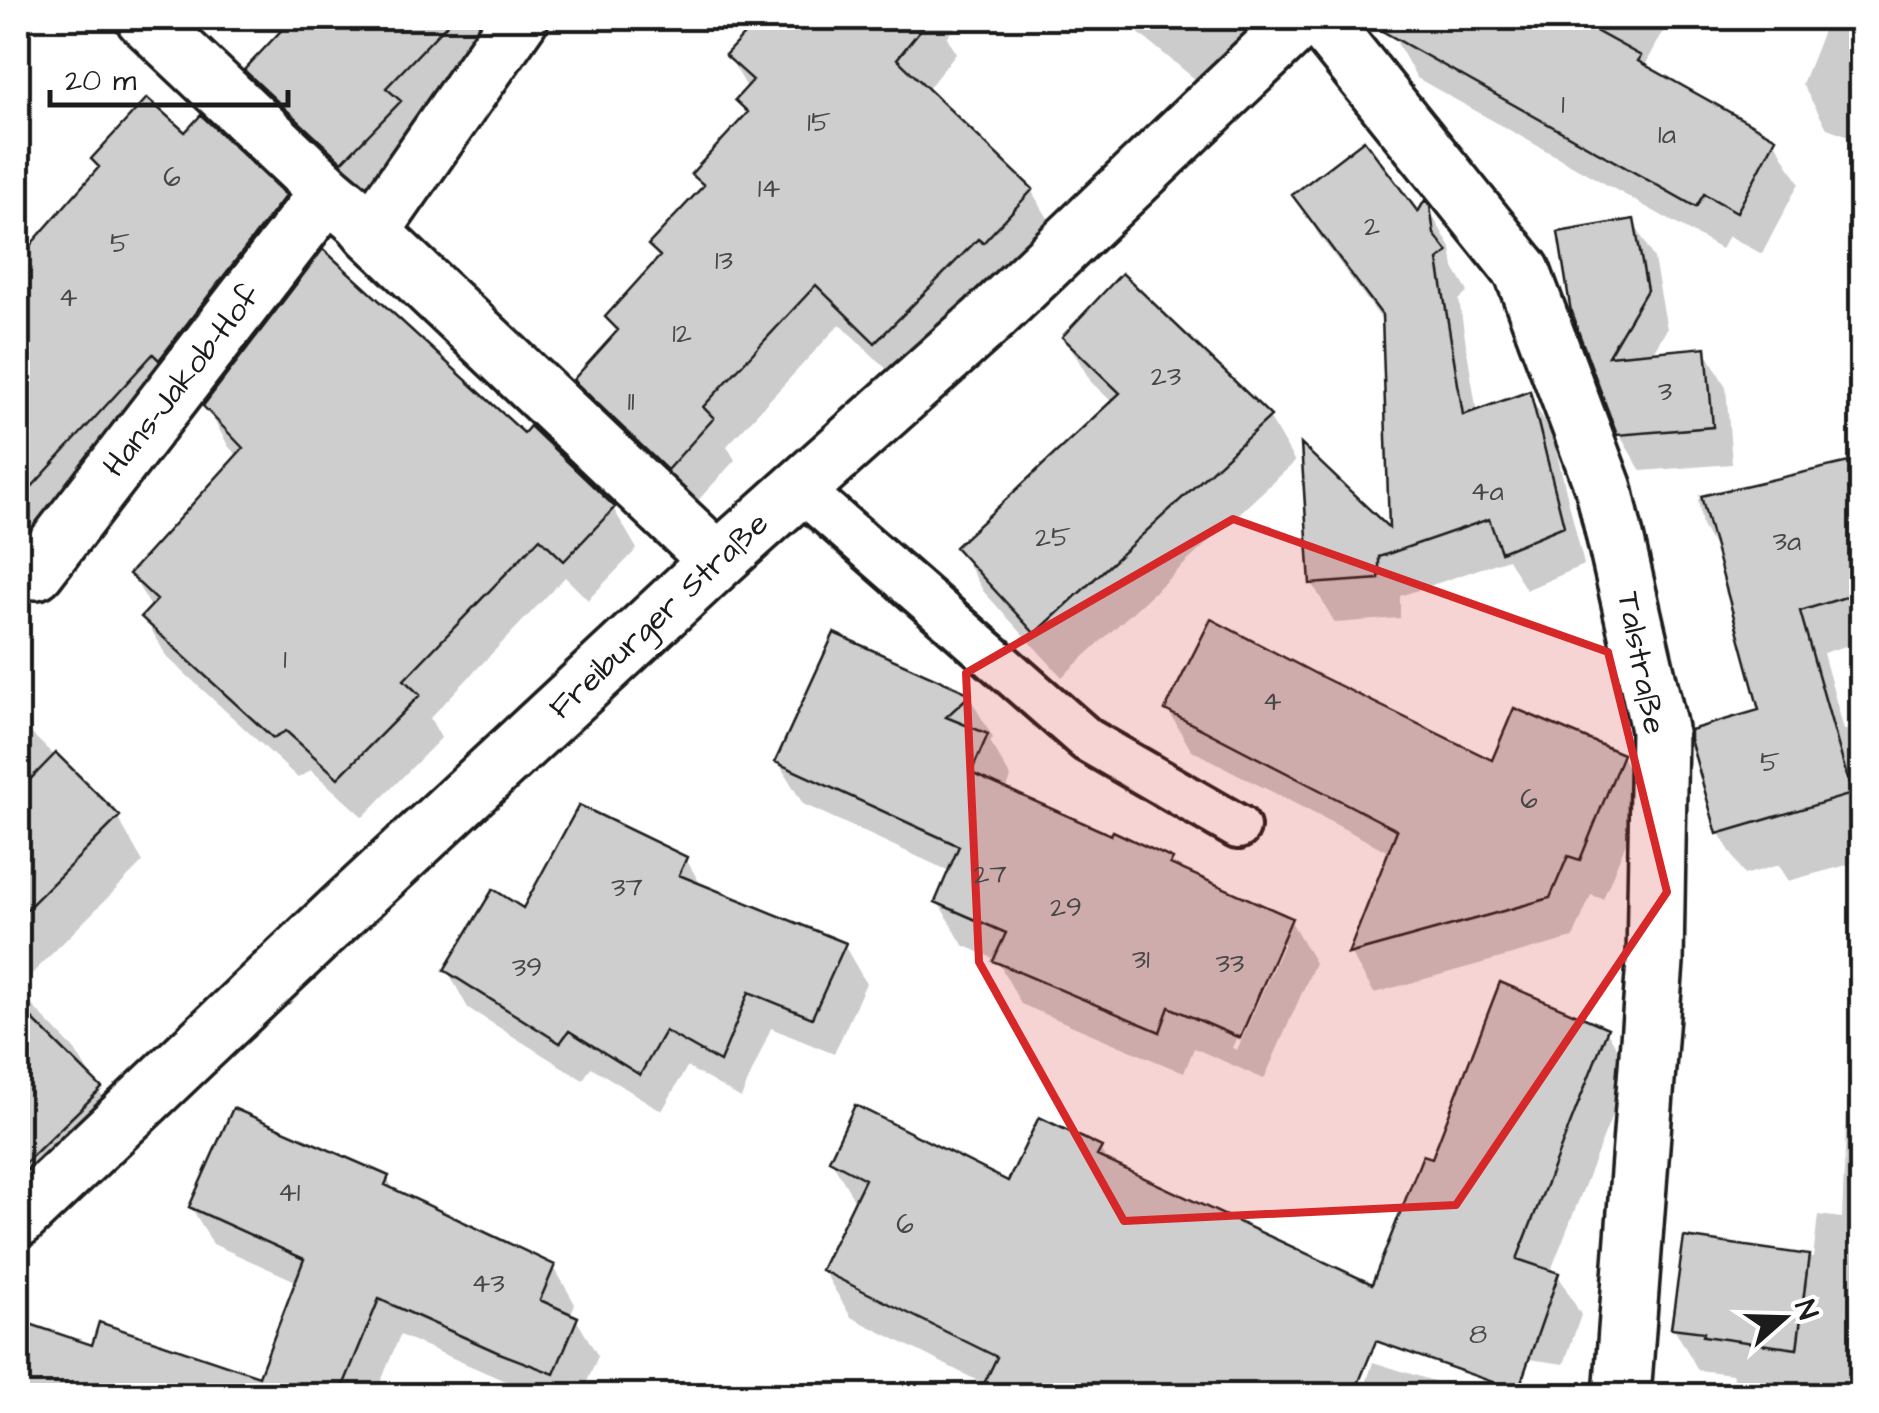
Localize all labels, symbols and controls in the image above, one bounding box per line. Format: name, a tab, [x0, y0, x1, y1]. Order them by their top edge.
scale bar	[50, 45, 288, 107]
text: 20 m	[65, 60, 137, 102]
house number: 1	[1561, 85, 1565, 124]
house number: 15	[807, 103, 831, 142]
house number: 1a	[1658, 115, 1676, 154]
house number: 6	[163, 158, 181, 197]
house number: 14	[758, 169, 780, 208]
house number: 2	[1364, 207, 1380, 246]
house number: 5	[110, 224, 130, 263]
house number: 13	[715, 241, 733, 280]
street label: Hans-Jakob-Hof	[93, 275, 271, 487]
house number: 4	[58, 278, 78, 317]
house number: 12	[672, 314, 692, 353]
house number: 23	[1151, 357, 1181, 396]
house number: 3	[1658, 372, 1672, 411]
house number: 11	[627, 382, 635, 421]
house number: 4a	[1470, 472, 1504, 511]
street label: Freiburger Straße	[539, 502, 779, 730]
house number: 25	[1035, 518, 1071, 557]
house number: 3a	[1773, 522, 1801, 561]
street label: Talstraße	[1605, 588, 1677, 738]
house number: 1	[283, 640, 287, 679]
house number: 4	[1262, 682, 1282, 721]
house number: 5	[1760, 743, 1780, 782]
house number: 6	[1520, 780, 1538, 819]
house number: 27	[973, 855, 1007, 894]
house number: 37	[611, 868, 643, 907]
house number: 29	[1050, 888, 1082, 927]
house number: 31	[1132, 940, 1150, 979]
house number: 33	[1216, 944, 1244, 983]
house number: 39	[512, 948, 542, 987]
house number: 41	[278, 1173, 301, 1212]
house number: 6	[896, 1205, 914, 1244]
house number: 43	[471, 1264, 505, 1303]
north arrow	[1734, 1268, 1834, 1368]
text: N	[1785, 1295, 1828, 1325]
house number: 8	[1469, 1315, 1487, 1354]

